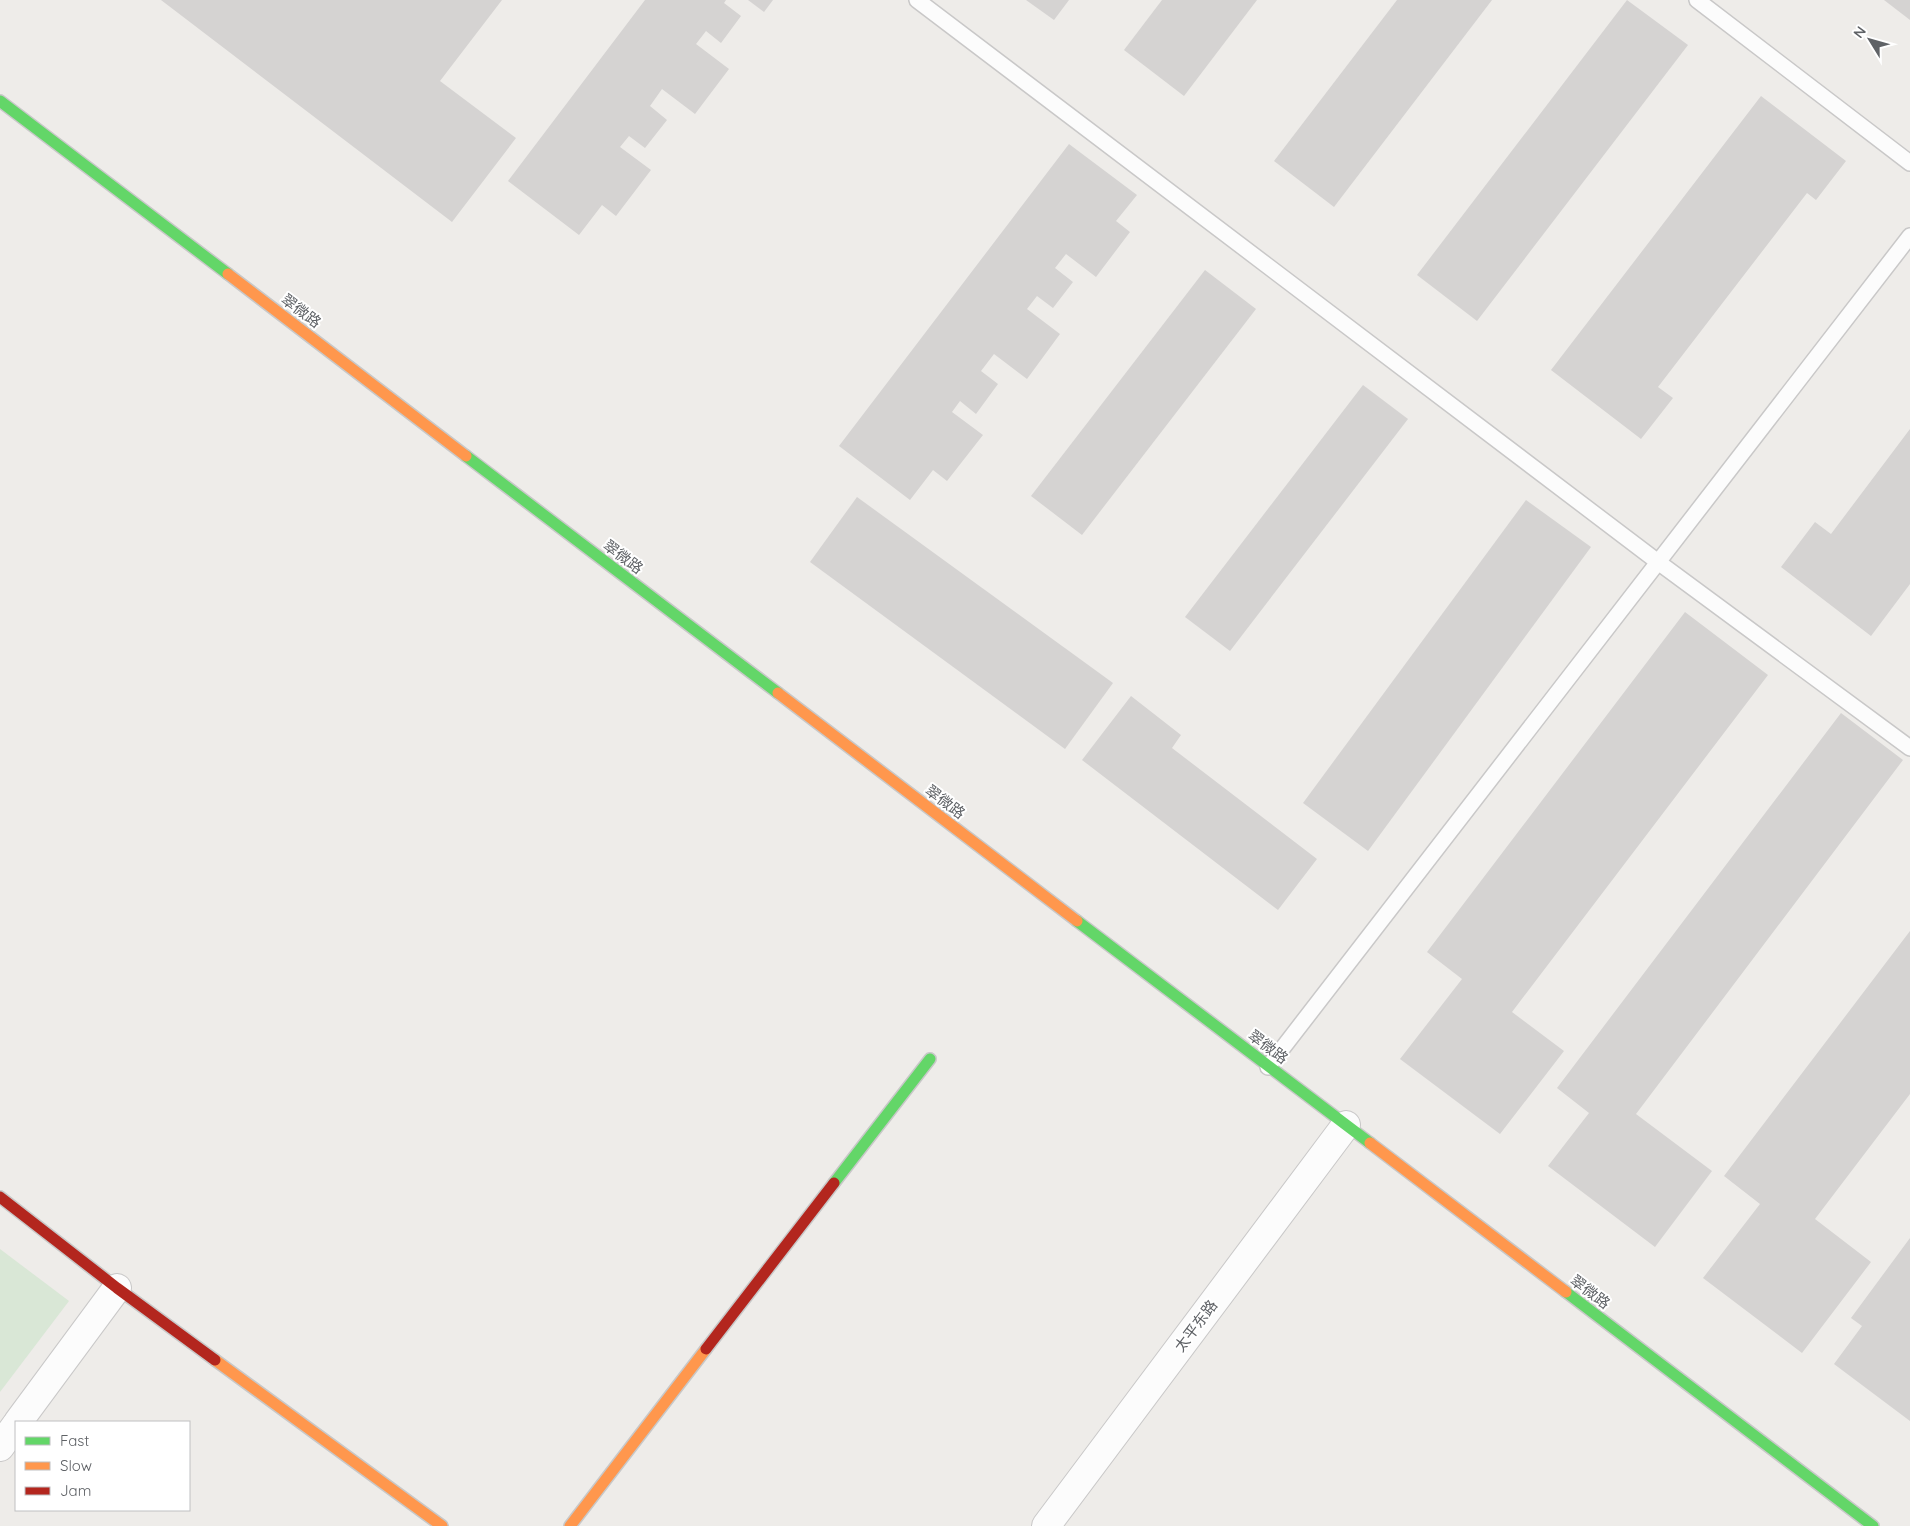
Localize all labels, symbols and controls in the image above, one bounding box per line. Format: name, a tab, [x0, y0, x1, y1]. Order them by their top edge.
north arrow	[1845, 15, 1895, 65]
text: N	[1849, 23, 1870, 42]
street label: 翠微路	[278, 289, 325, 332]
street label: 翠微路	[600, 535, 647, 578]
street label: 翠微路	[922, 780, 969, 823]
street label: 翠微路	[1245, 1025, 1292, 1068]
street label: 翠微路	[1567, 1270, 1614, 1313]
street label: 太平东路	[1170, 1296, 1221, 1355]
legend	[15, 1421, 190, 1511]
text: Fast	[60, 1431, 89, 1450]
text: Slow	[60, 1456, 92, 1475]
text: Jam	[60, 1481, 91, 1500]

